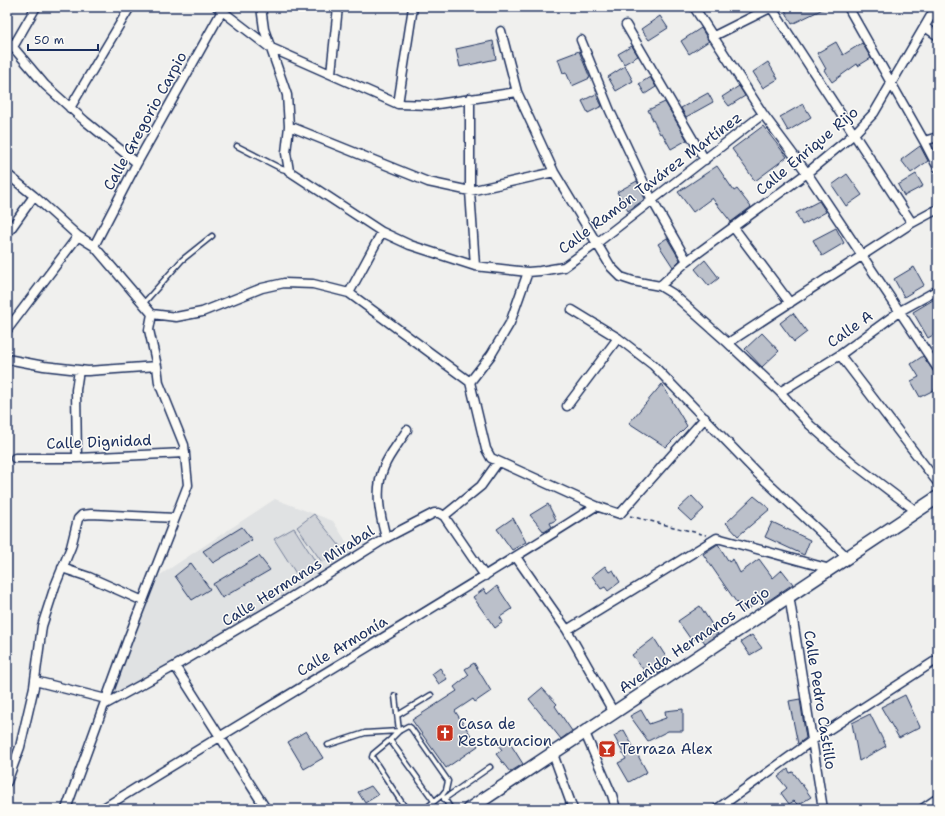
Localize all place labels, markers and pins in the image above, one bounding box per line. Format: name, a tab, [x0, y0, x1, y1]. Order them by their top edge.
place label: Casa de Restauracion	[458, 714, 552, 751]
church icon: Casa de Restauracion	[435, 723, 455, 743]
bar icon: Terraza Alex	[597, 739, 617, 759]
place label: Terraza Alex	[620, 739, 712, 759]

